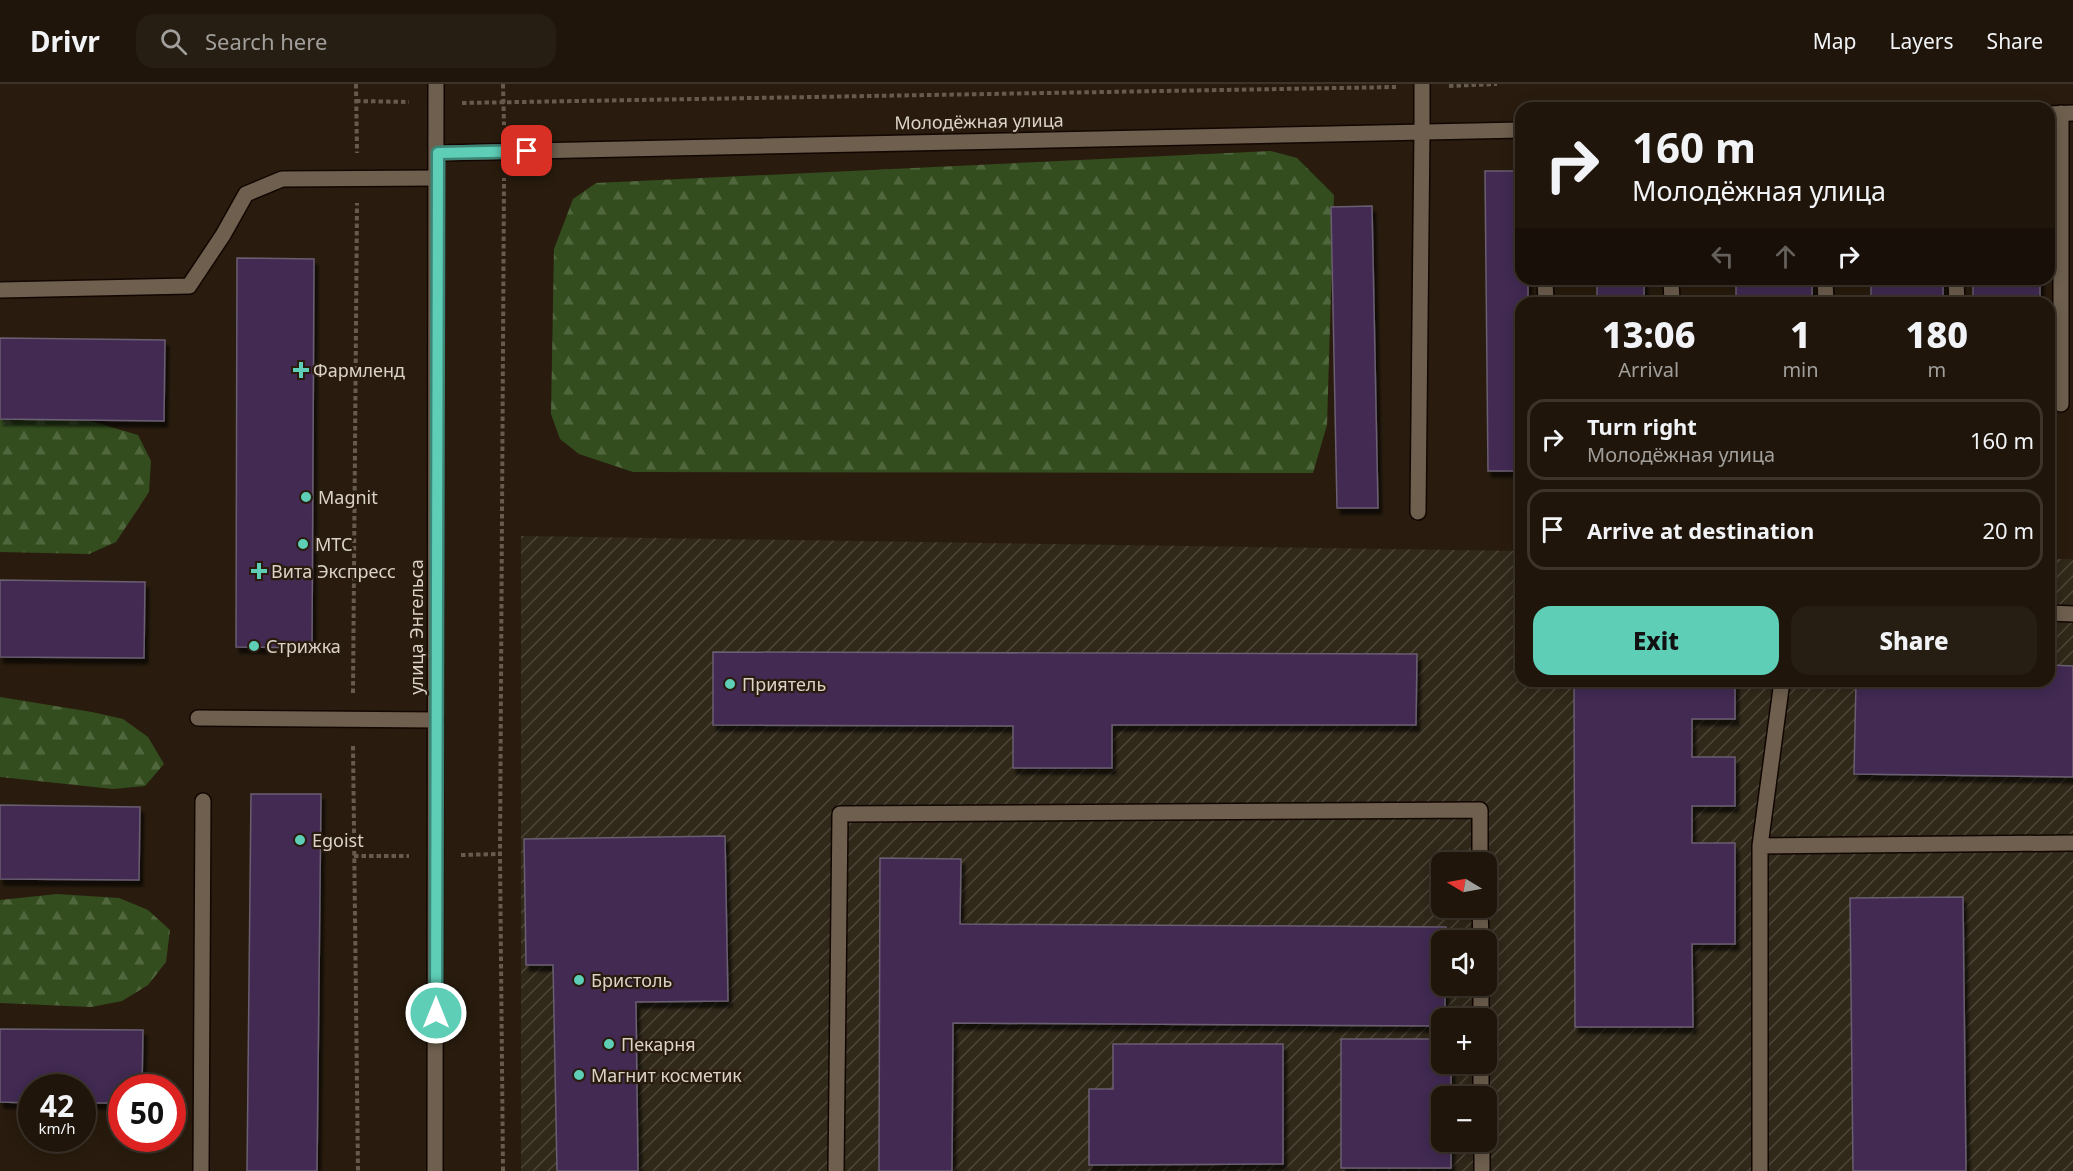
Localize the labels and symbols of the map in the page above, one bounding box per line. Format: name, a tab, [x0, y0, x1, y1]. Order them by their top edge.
street label: Молодёжная улица	[894, 108, 1064, 134]
pin	[501, 125, 552, 176]
place label: Фармленд	[313, 358, 405, 382]
marker: Фармленд	[294, 363, 308, 377]
place label: Magnit	[318, 485, 378, 509]
marker: Magnit	[299, 490, 313, 504]
place label: МТС	[315, 532, 353, 556]
marker: МТС	[296, 537, 310, 551]
place label: Вита Экспресс	[271, 559, 396, 583]
street label: улица Энгельса	[404, 559, 428, 695]
marker: Вита Экспресс	[252, 564, 266, 578]
place label: Стрижка	[266, 634, 341, 658]
marker: Стрижка	[247, 639, 261, 653]
place label: Приятель	[742, 672, 826, 696]
marker: Приятель	[723, 677, 737, 691]
place label: Egoist	[312, 828, 364, 852]
marker: Egoist	[293, 833, 307, 847]
north arrow	[1431, 852, 1497, 918]
place label: Бристоль	[591, 968, 672, 992]
marker: Бристоль	[572, 973, 586, 987]
position arrow	[404, 981, 468, 1045]
place label: Пекарня	[621, 1032, 696, 1056]
marker: Пекарня	[602, 1037, 616, 1051]
place label: Магнит косметик	[591, 1063, 742, 1087]
marker: Магнит косметик	[572, 1068, 586, 1082]
speed limit sign: 50	[108, 1074, 186, 1152]

